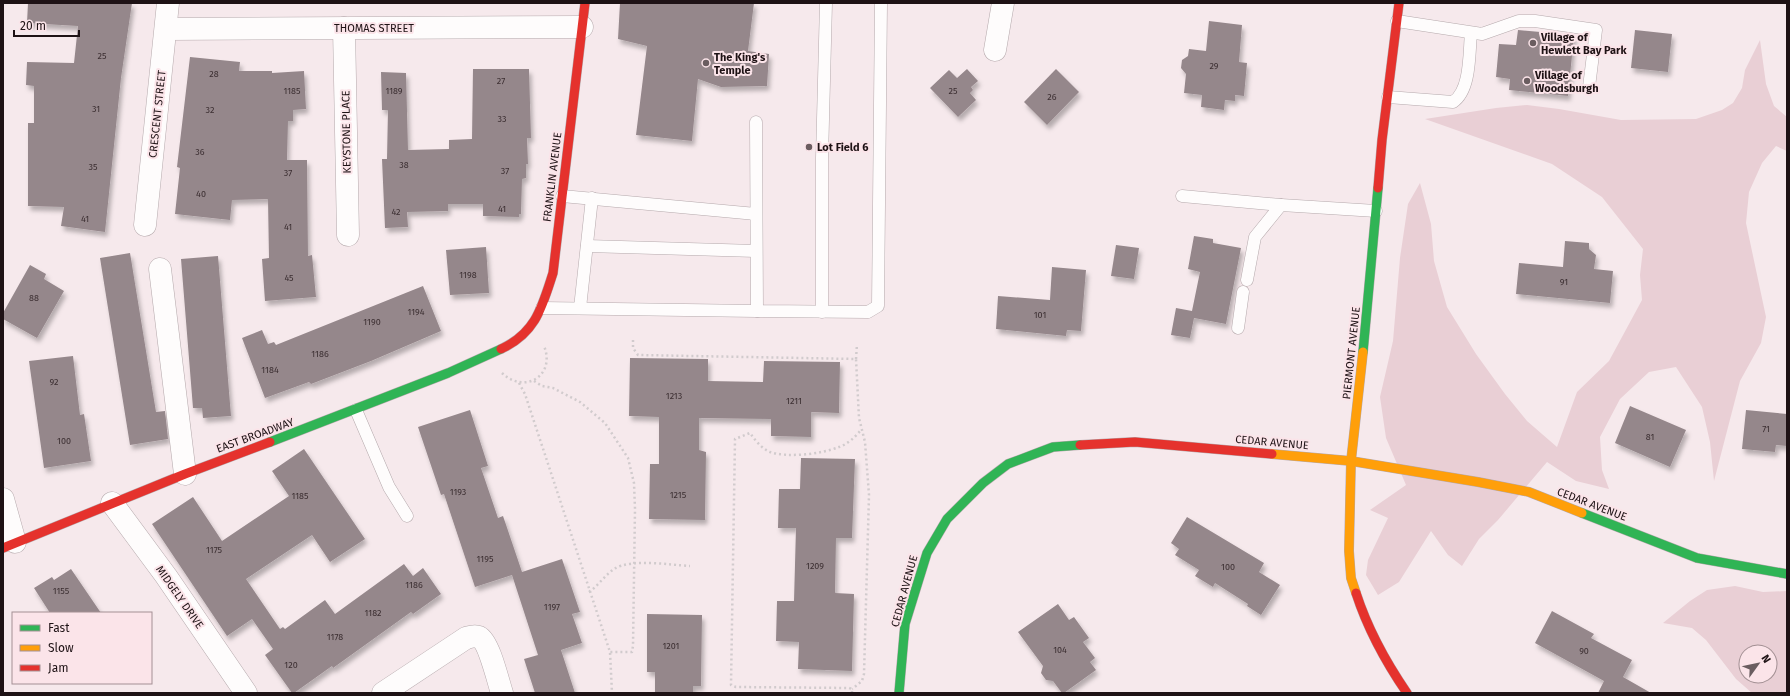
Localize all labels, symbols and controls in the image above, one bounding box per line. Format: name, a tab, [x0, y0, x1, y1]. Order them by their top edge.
scale bar	[14, 12, 79, 38]
text: 20 m	[20, 19, 46, 33]
street label: THOMAS STREET	[334, 22, 414, 35]
place label: Village of Hewlett Bay Park	[1540, 31, 1627, 57]
marker: Village of Hewlett Bay Park	[1528, 38, 1538, 48]
house number: 25	[98, 51, 107, 61]
place label: The King's Temple	[714, 51, 766, 77]
marker: The King's Temple	[701, 58, 711, 68]
house number: 29	[1209, 61, 1219, 71]
street label: CRESCENT STREET	[146, 69, 169, 159]
house number: 28	[209, 69, 219, 79]
place label: Village of Woodsburgh	[1534, 69, 1599, 95]
house number: 27	[497, 76, 505, 86]
marker: Village of Woodsburgh	[1522, 76, 1532, 86]
house number: 1185	[283, 86, 301, 96]
house number: 1189	[385, 86, 403, 96]
house number: 25	[949, 86, 958, 96]
street label: KEYSTONE PLACE	[339, 90, 354, 174]
house number: 26	[1047, 92, 1057, 102]
house number: 31	[92, 104, 100, 114]
house number: 32	[206, 105, 214, 115]
house number: 33	[498, 114, 506, 124]
street label: FRANKLIN AVENUE	[541, 131, 564, 223]
place label: Lot Field 6	[817, 141, 868, 154]
marker: Lot Field 6	[804, 142, 814, 152]
house number: 36	[195, 147, 205, 157]
house number: 38	[399, 160, 409, 170]
house number: 35	[88, 162, 98, 172]
house number: 37	[501, 166, 509, 176]
house number: 37	[284, 168, 292, 178]
house number: 40	[196, 189, 206, 199]
house number: 41	[498, 204, 506, 214]
house number: 42	[391, 207, 401, 217]
house number: 41	[81, 214, 89, 224]
house number: 41	[284, 222, 292, 232]
house number: 1198	[459, 270, 477, 280]
house number: 45	[284, 273, 294, 283]
house number: 91	[1560, 277, 1568, 287]
house number: 88	[29, 293, 39, 303]
street label: PIERMONT AVENUE	[1340, 306, 1363, 400]
house number: 1194	[407, 307, 425, 317]
house number: 101	[1034, 310, 1046, 320]
house number: 1190	[363, 317, 381, 327]
house number: 1186	[311, 349, 329, 359]
house number: 1184	[261, 365, 279, 375]
house number: 92	[50, 377, 58, 387]
house number: 1213	[666, 391, 682, 401]
house number: 1211	[786, 396, 802, 406]
street label: EAST BROADWAY	[215, 415, 296, 456]
house number: 71	[1762, 424, 1770, 434]
house number: 81	[1646, 432, 1654, 442]
street label: CEDAR AVENUE	[1235, 433, 1309, 452]
house number: 100	[57, 436, 71, 446]
street label: CEDAR AVENUE	[1555, 485, 1629, 524]
house number: 1193	[450, 487, 466, 497]
house number: 1215	[670, 490, 687, 500]
house number: 1185	[291, 491, 309, 501]
house number: 1175	[206, 545, 223, 555]
house number: 1195	[477, 554, 494, 564]
street label: CEDAR AVENUE	[889, 554, 920, 628]
house number: 1209	[806, 561, 824, 571]
house number: 100	[1221, 562, 1235, 572]
street label: MIDGELY DRIVE	[153, 563, 206, 631]
house number: 1186	[405, 580, 423, 590]
house number: 1155	[53, 586, 70, 596]
house number: 1197	[544, 602, 560, 612]
house number: 1182	[365, 608, 382, 618]
legend	[12, 612, 152, 684]
text: Fast	[48, 621, 70, 635]
house number: 1178	[327, 632, 343, 642]
text: Slow	[48, 641, 74, 655]
house number: 1201	[662, 641, 680, 651]
north arrow	[1738, 644, 1778, 684]
house number: 104	[1053, 645, 1067, 655]
house number: 90	[1579, 646, 1589, 656]
text: N	[1759, 652, 1773, 665]
house number: 120	[284, 660, 298, 670]
text: Jam	[48, 661, 68, 675]

